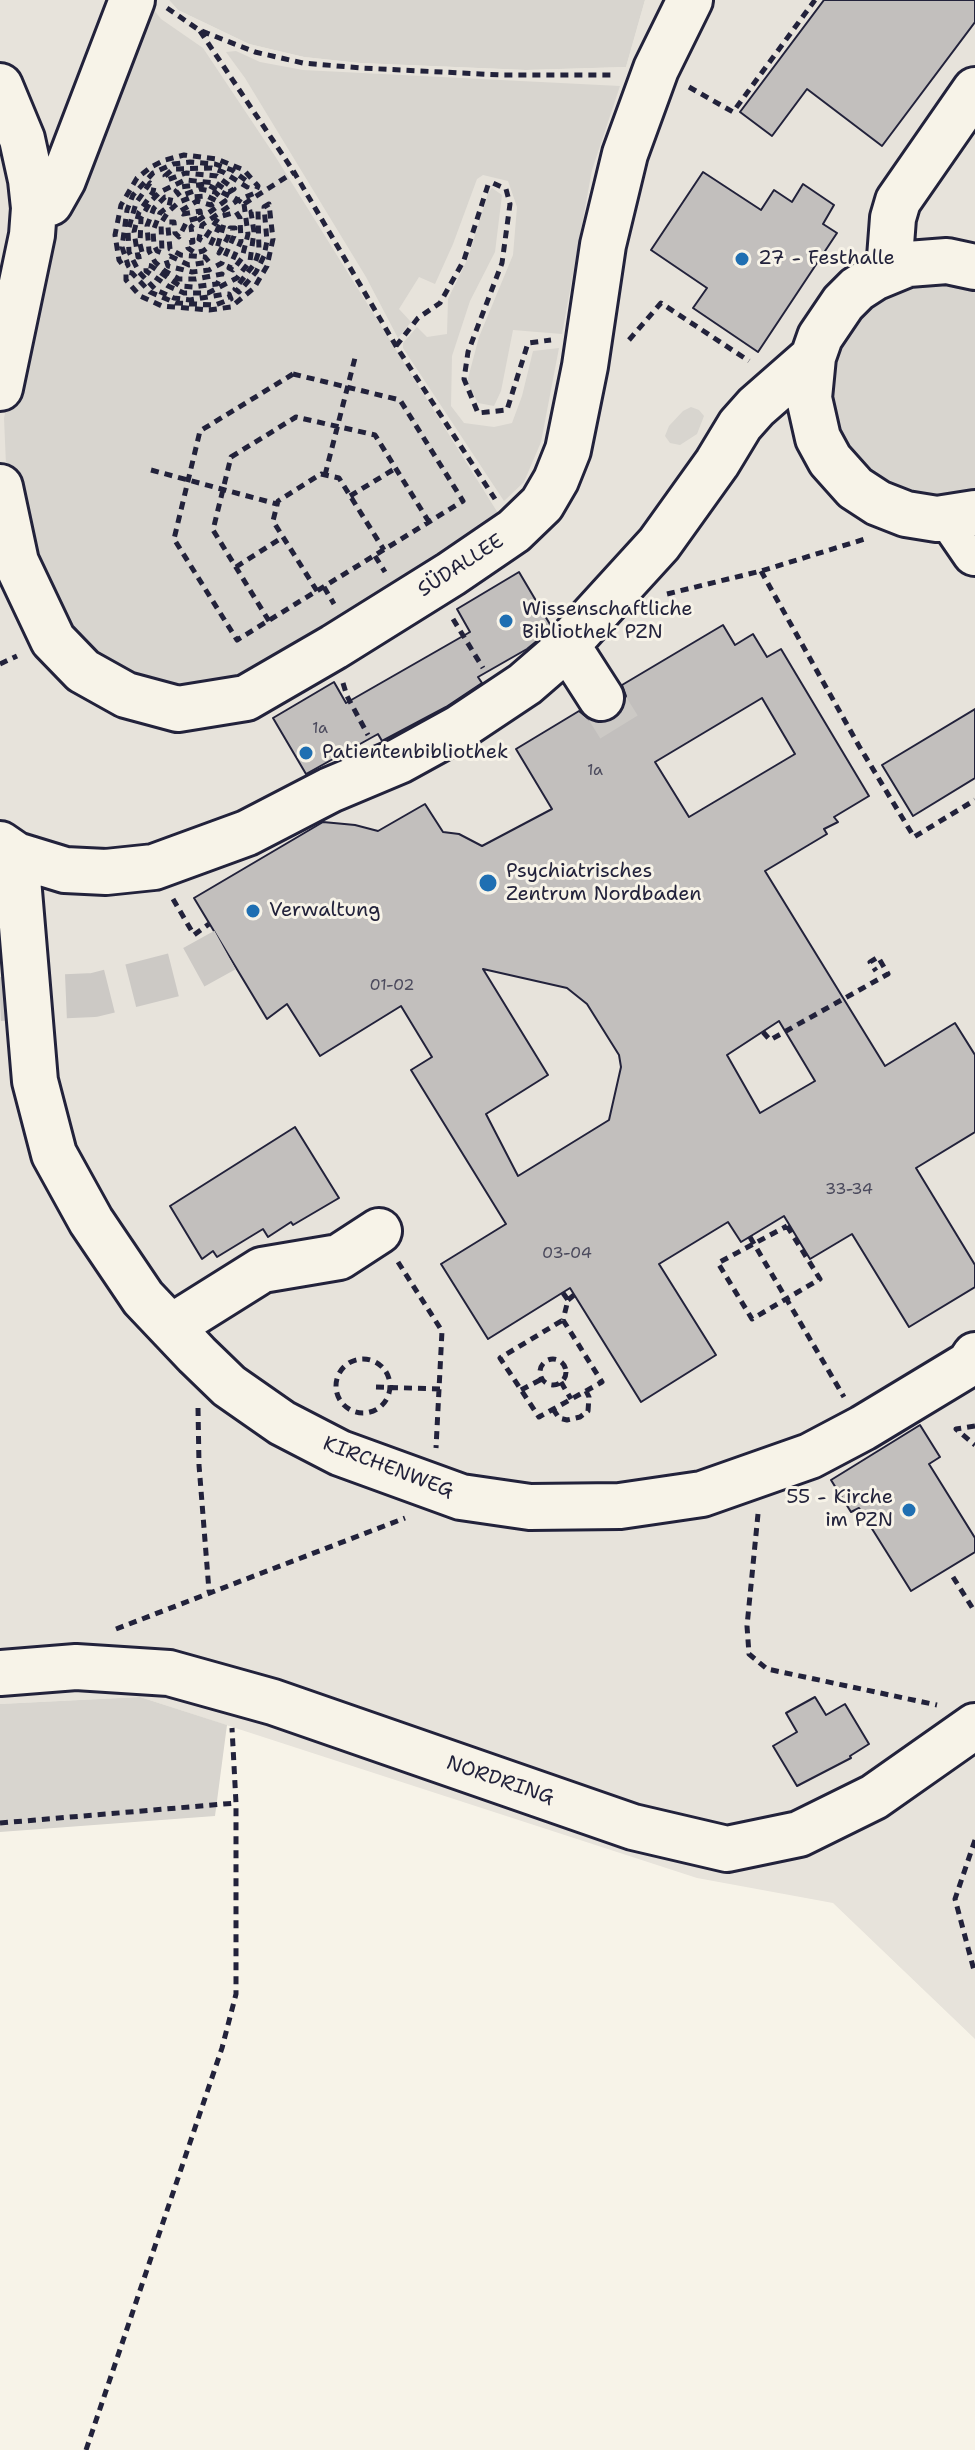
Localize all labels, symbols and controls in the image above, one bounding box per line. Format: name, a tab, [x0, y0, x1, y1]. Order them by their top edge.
place label: 27 - Festhalle	[758, 247, 895, 271]
marker: 27 - Festhalle	[733, 250, 751, 268]
street label: SÜDALLEE	[414, 529, 508, 603]
place label: Wissenschaftliche Bibliothek PZN	[522, 598, 693, 645]
marker: Wissenschaftliche Bibliothek PZN	[497, 612, 515, 630]
house number: 1a	[312, 719, 328, 739]
place label: Patientenbibliothek	[322, 741, 508, 765]
marker: Patientenbibliothek	[297, 744, 315, 762]
house number: 1a	[587, 761, 603, 781]
place label: Psychiatrisches Zentrum Nordbaden	[506, 860, 702, 907]
marker: Psychiatrisches Zentrum Nordbaden	[477, 872, 499, 894]
place label: Verwaltung	[269, 899, 380, 923]
marker: Verwaltung	[244, 902, 262, 920]
house number: 01-02	[370, 976, 414, 996]
house number: 33-34	[825, 1180, 873, 1200]
house number: 03-04	[542, 1244, 592, 1264]
street label: KIRCHENWEG	[319, 1432, 457, 1504]
place label: 55 - Kirche im PZN	[786, 1486, 893, 1533]
marker: 55 - Kirche im PZN	[900, 1501, 918, 1519]
street label: NORDRING	[443, 1751, 557, 1811]

